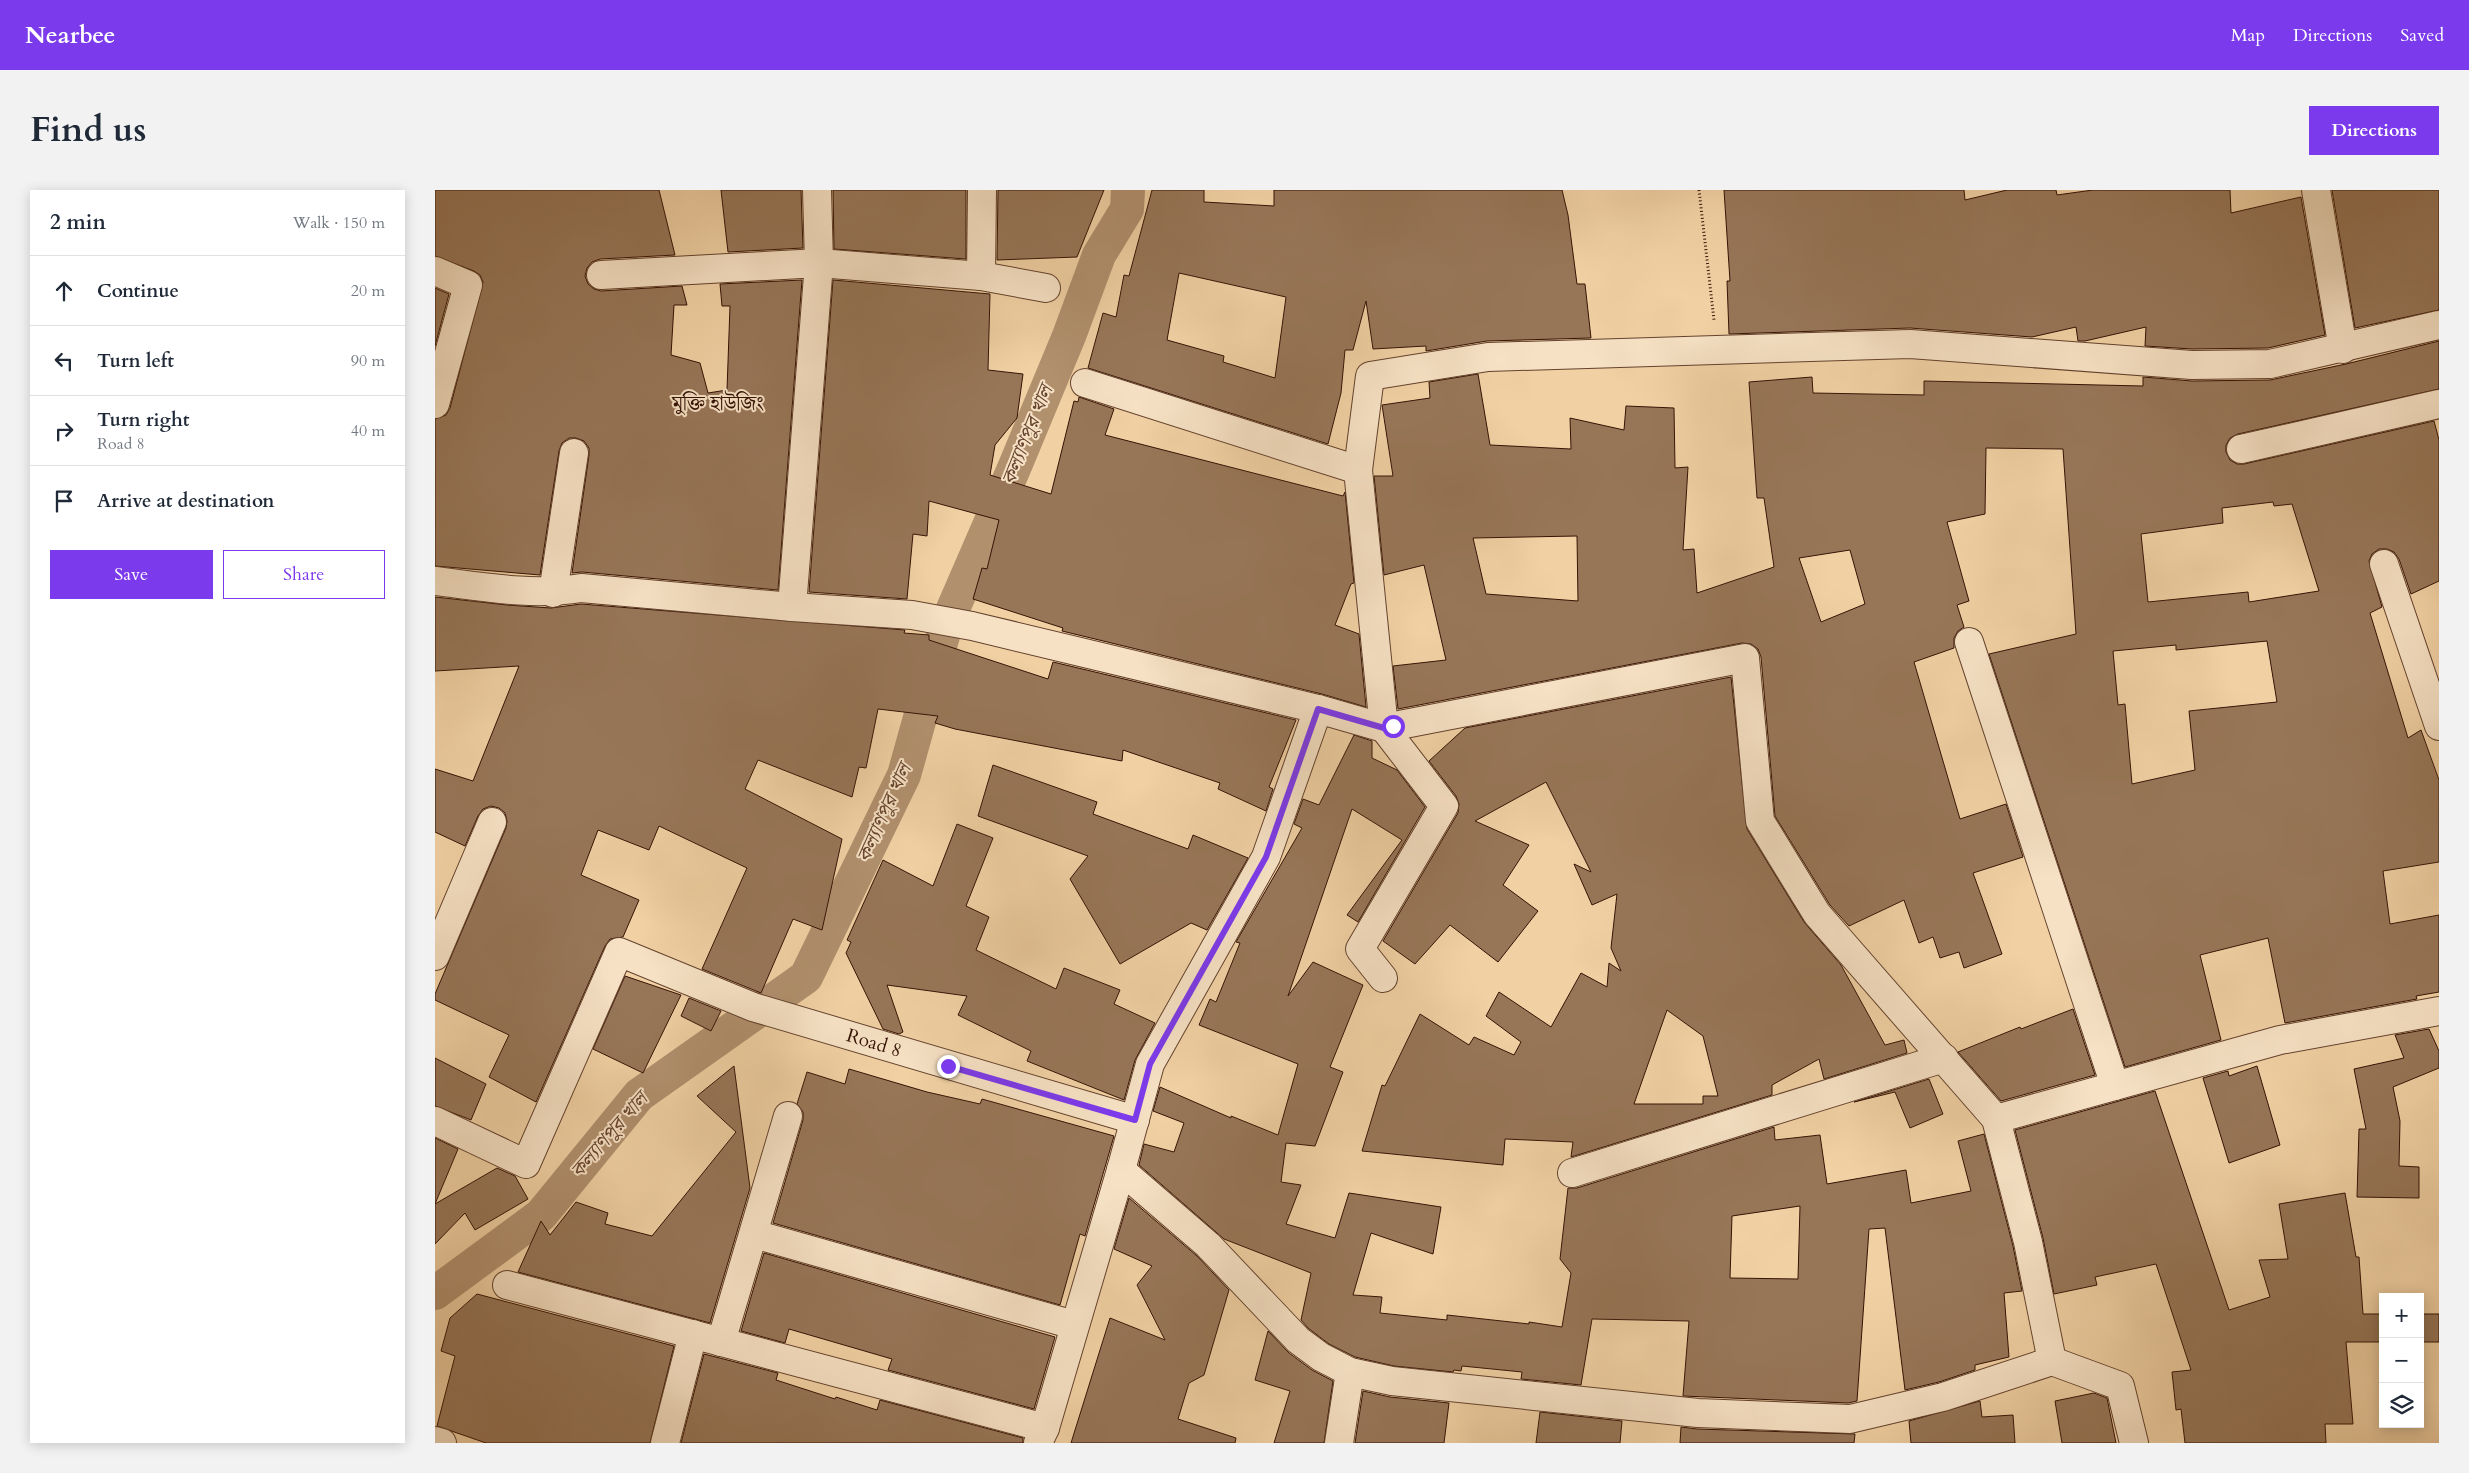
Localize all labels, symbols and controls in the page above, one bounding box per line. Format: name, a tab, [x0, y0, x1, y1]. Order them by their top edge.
text: Nearbee	[25, 19, 115, 52]
text: Map	[2231, 23, 2265, 48]
text: Directions	[2293, 23, 2372, 48]
text: Saved	[2400, 23, 2444, 48]
text: Find us	[30, 106, 146, 154]
button: Directions	[2309, 106, 2439, 155]
text: 2 min	[50, 208, 106, 237]
text: Walk · 150 m	[293, 212, 385, 234]
icon: ahead	[50, 277, 78, 305]
text: Continue	[97, 278, 179, 304]
text: 20 m	[351, 280, 385, 302]
icon: left	[50, 347, 78, 375]
text: Turn left	[97, 348, 174, 374]
text: 90 m	[351, 350, 385, 372]
water label: কল্যাণপুর খাল	[995, 378, 1061, 489]
district label: মুক্তি হাউজিং	[671, 390, 764, 417]
text: Turn right	[97, 407, 189, 433]
icon: right	[50, 417, 78, 445]
text: 40 m	[351, 420, 385, 442]
text: Road 8	[97, 433, 145, 455]
icon: arrive	[50, 487, 78, 515]
text: Arrive at destination	[97, 488, 274, 514]
button: Save	[50, 550, 213, 599]
button: Share	[223, 550, 385, 599]
route start	[1382, 715, 1405, 738]
water label: কল্যাণপুর খাল	[850, 756, 919, 866]
street label: Road 8	[843, 1022, 905, 1064]
route end	[937, 1055, 960, 1078]
water label: কল্যাণপুর খাল	[564, 1084, 656, 1183]
map controls	[2379, 1293, 2424, 1428]
button: +	[2379, 1293, 2424, 1338]
button: −	[2379, 1338, 2424, 1383]
button: layers	[2379, 1383, 2424, 1428]

